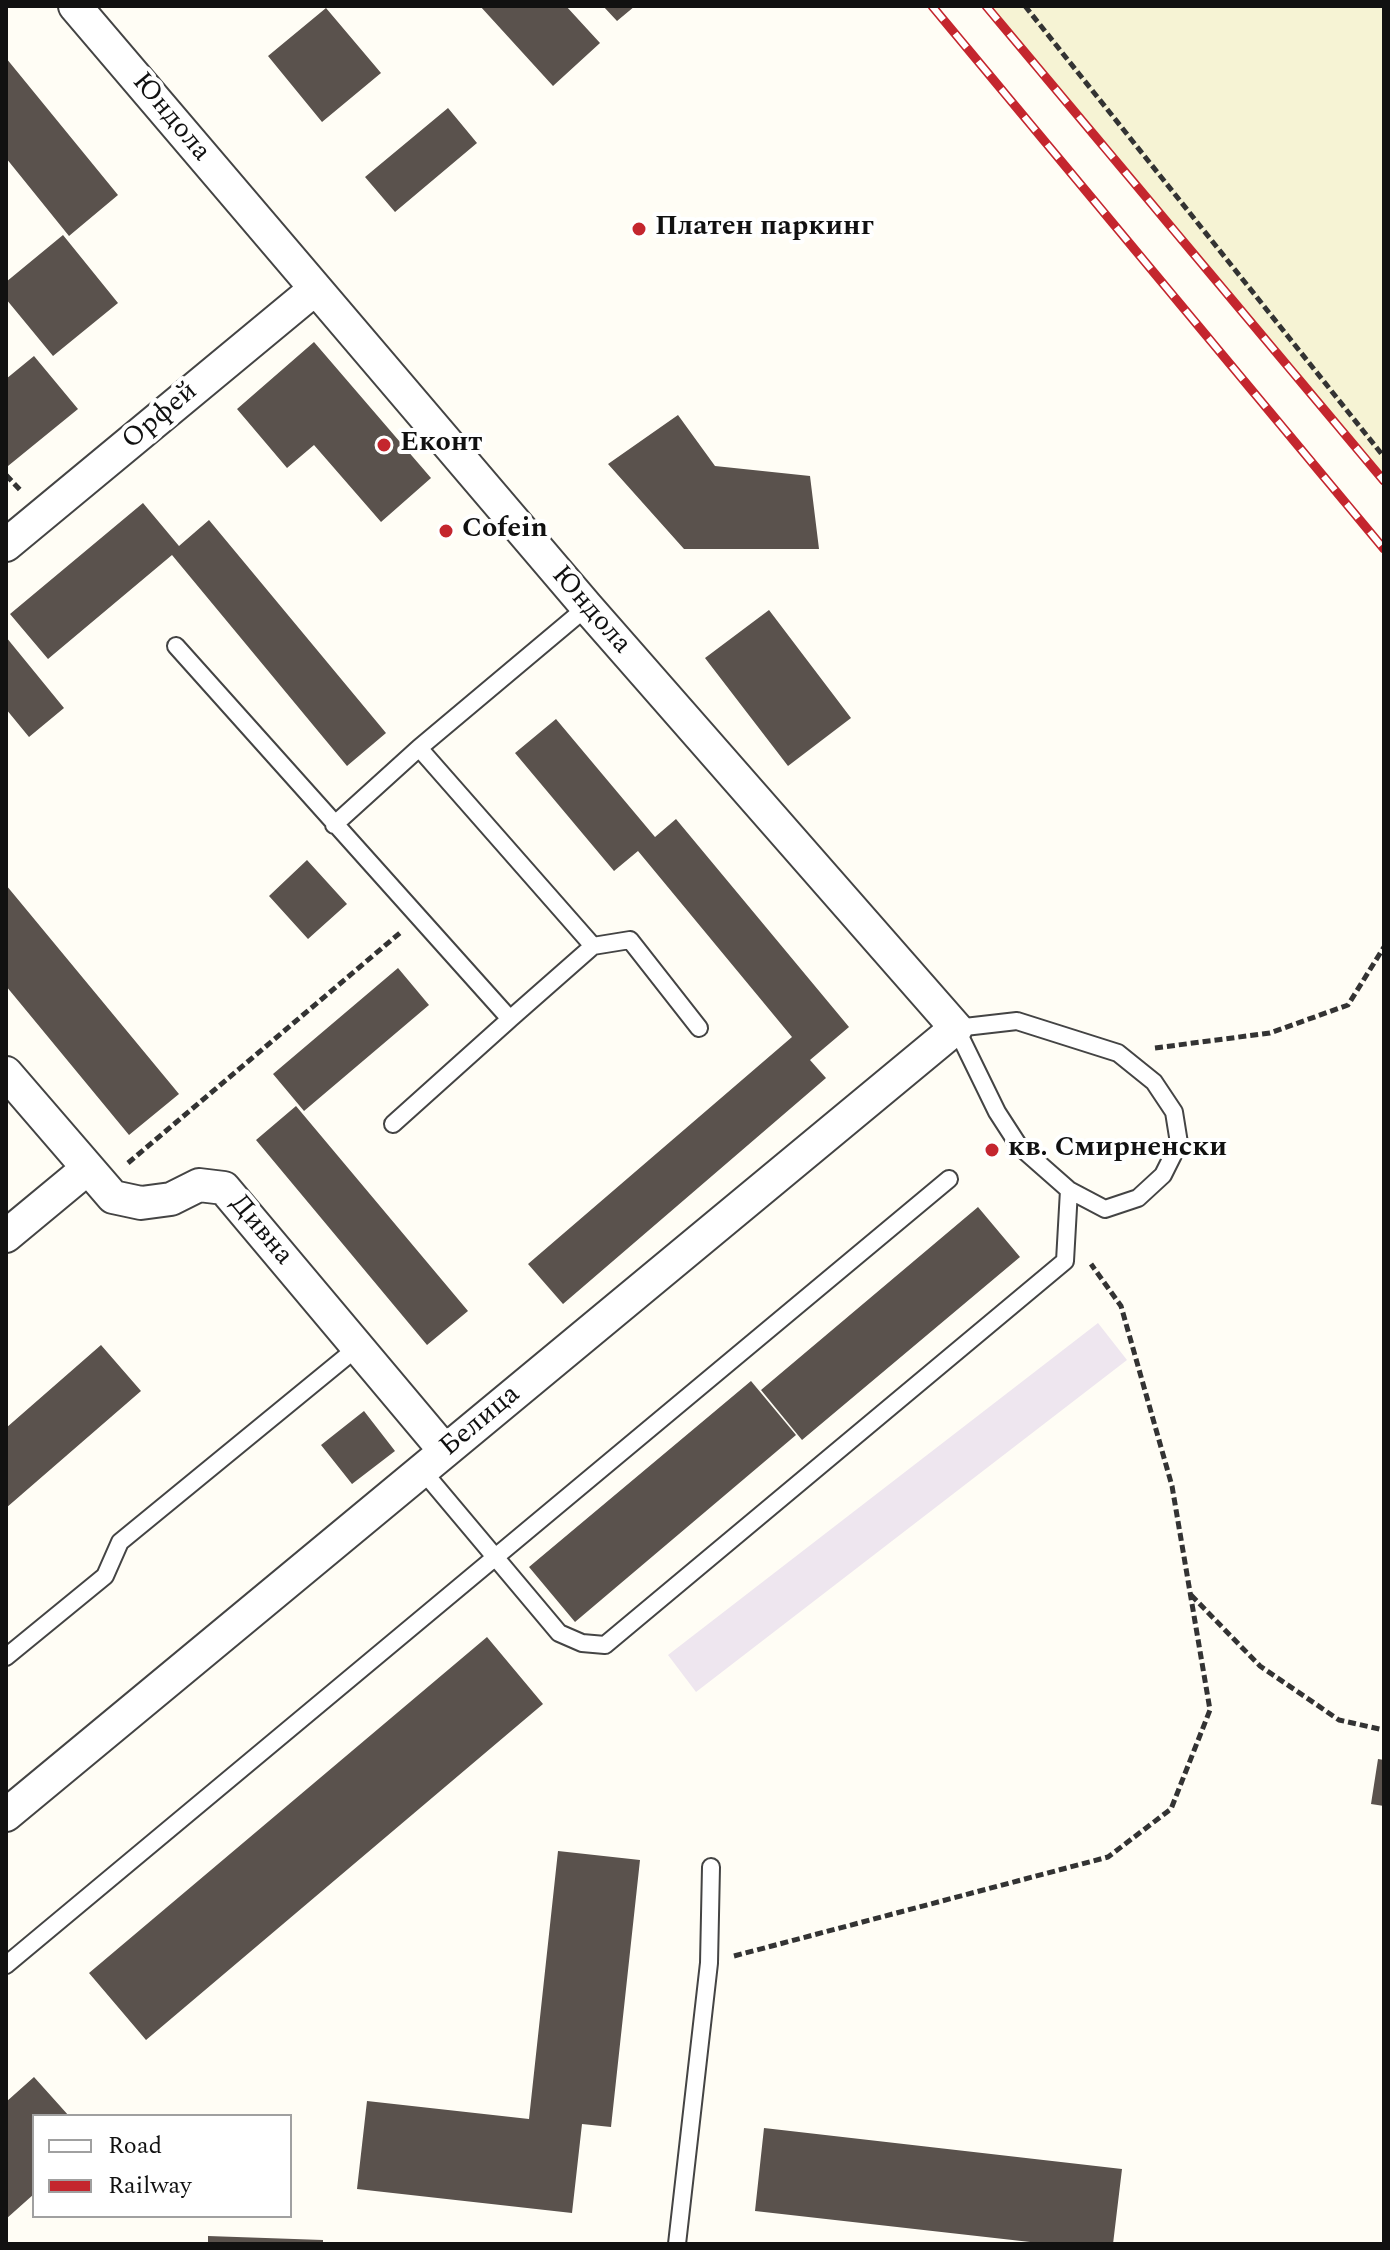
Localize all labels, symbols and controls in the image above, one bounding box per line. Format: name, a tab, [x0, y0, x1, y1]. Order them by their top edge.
street label: Юндола	[123, 67, 217, 169]
place label: Платен паркинг	[655, 212, 874, 246]
marker: Платен паркинг	[630, 220, 648, 238]
street label: Орфей	[116, 376, 206, 458]
place label: Еконт	[400, 428, 482, 462]
marker: Еконт	[375, 436, 393, 454]
place label: Cofein	[462, 514, 548, 548]
marker: Cofein	[437, 522, 455, 540]
street label: Юндола	[543, 560, 637, 662]
place label: кв. Смирненски	[1008, 1133, 1227, 1167]
marker: кв. Смирненски	[983, 1141, 1001, 1159]
street label: Дивна	[221, 1189, 299, 1273]
street label: Белица	[434, 1379, 528, 1465]
legend	[32, 2114, 292, 2218]
text: Road	[108, 2128, 162, 2164]
text: Railway	[108, 2168, 192, 2204]

